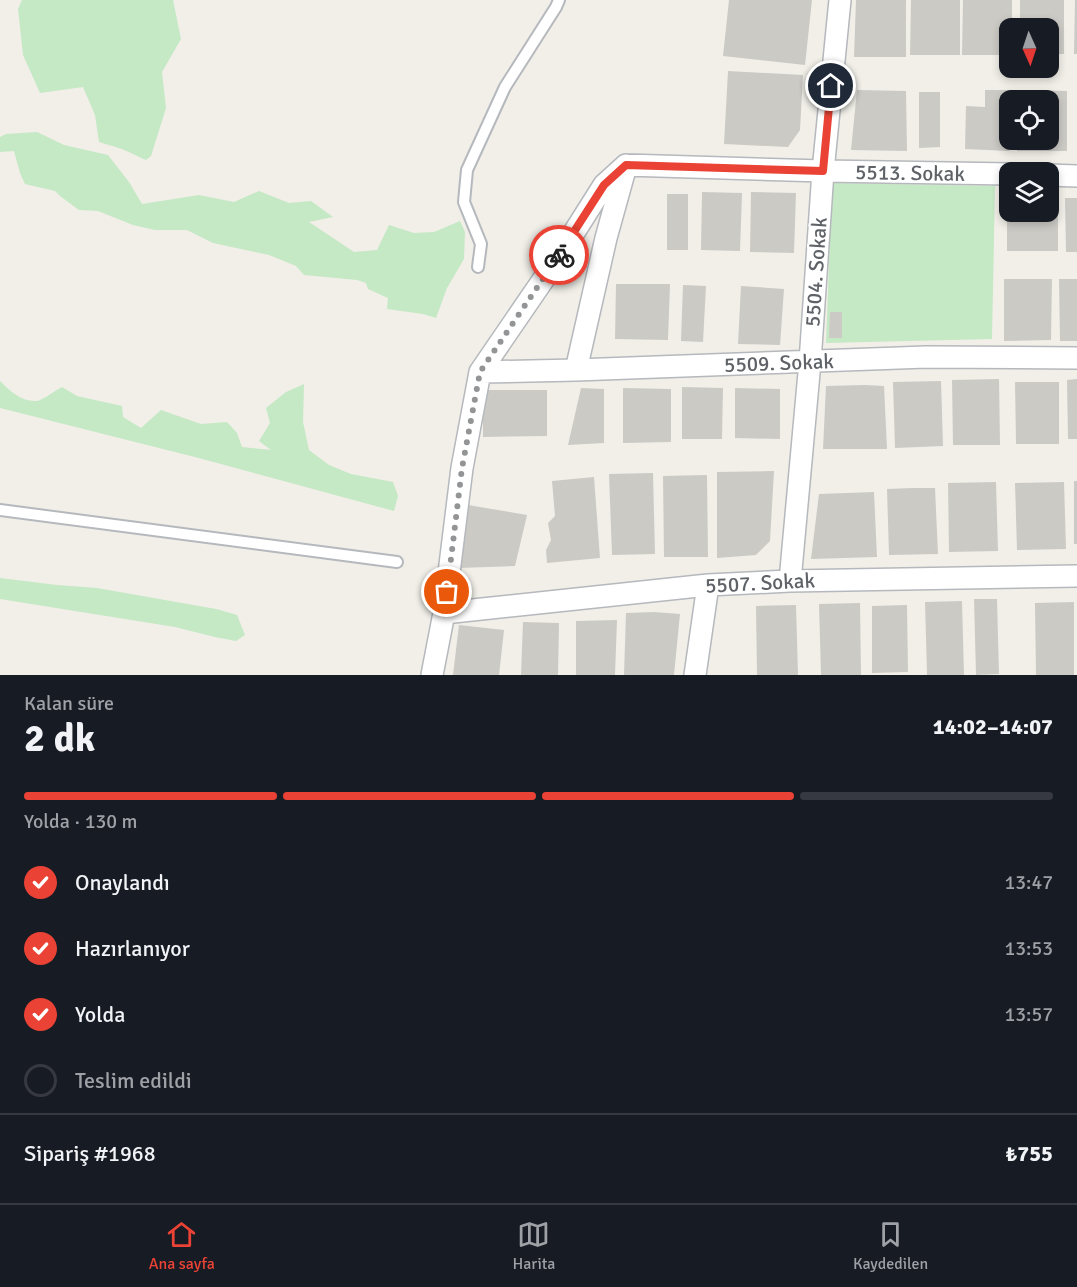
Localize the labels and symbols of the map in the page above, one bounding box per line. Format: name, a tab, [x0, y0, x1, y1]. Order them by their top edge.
north arrow	[999, 18, 1059, 78]
pin	[805, 60, 856, 111]
street label: 5513. Sokak	[855, 159, 966, 187]
street label: 5504. Sokak	[799, 216, 833, 328]
courier	[529, 225, 589, 285]
street label: 5509. Sokak	[724, 348, 835, 378]
pin	[421, 566, 472, 617]
street label: 5507. Sokak	[704, 567, 816, 599]

